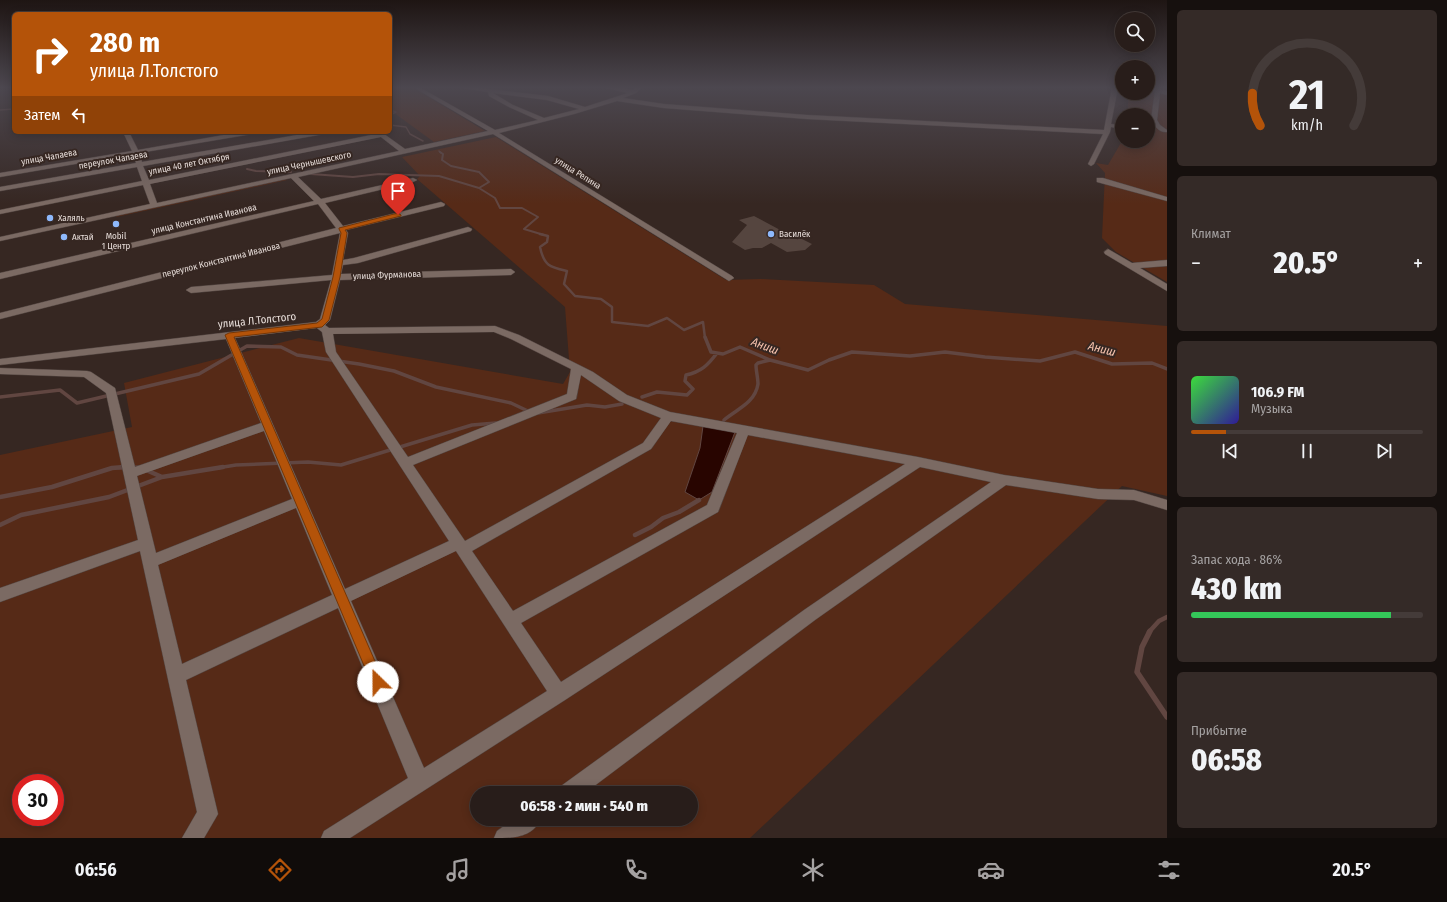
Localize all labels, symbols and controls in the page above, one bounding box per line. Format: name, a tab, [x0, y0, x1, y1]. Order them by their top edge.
map controls	[1115, 12, 1155, 148]
button: search	[1115, 12, 1155, 52]
text: 280 m	[90, 26, 160, 59]
icon: right	[24, 28, 76, 80]
text: улица Л.Толстого	[90, 60, 219, 82]
button: +	[1115, 60, 1155, 100]
text: 21	[1288, 70, 1325, 120]
icon: left	[68, 104, 90, 126]
text: Затем	[24, 106, 60, 124]
button: −	[1115, 108, 1155, 148]
text: km/h	[1291, 116, 1323, 133]
street label: улица Чапаева	[20, 147, 78, 167]
street label: переулок Чапаева	[78, 149, 149, 171]
street label: улица Чернышевского	[266, 149, 352, 177]
street label: улица 40 лет Октября	[148, 151, 230, 177]
street label: улица Репина	[553, 155, 603, 191]
pin	[381, 174, 415, 215]
icon: arrive	[387, 180, 409, 202]
street label: улица Константина Иванова	[150, 202, 258, 236]
marker: Халяль	[45, 213, 55, 223]
place label: Халяль	[58, 213, 85, 223]
marker: Mobil 1 Центр	[111, 219, 121, 229]
text: Климат	[1191, 226, 1231, 241]
marker: Василёк	[766, 229, 776, 239]
place label: Василёк	[779, 229, 811, 239]
place label: Mobil 1 Центр	[102, 231, 131, 251]
marker: Актай	[59, 232, 69, 242]
place label: Актай	[72, 232, 94, 242]
street label: переулок Константина Иванова	[161, 240, 282, 280]
text: 20.5°	[1274, 245, 1340, 281]
text: −	[1191, 250, 1201, 277]
text: +	[1413, 250, 1423, 277]
street label: улица Фурманова	[353, 269, 422, 281]
street label: улица Л.Толстого	[217, 310, 297, 331]
water label: Аниш	[748, 334, 781, 358]
water label: Аниш	[1086, 338, 1117, 359]
text: 106.9 FM	[1251, 383, 1304, 401]
text: Музыка	[1251, 401, 1293, 416]
icon: previous	[1219, 440, 1241, 462]
icon: pause	[1296, 440, 1318, 462]
icon: next	[1373, 440, 1395, 462]
text: Запас хода · 86%	[1191, 552, 1282, 567]
text: 430 km	[1191, 571, 1282, 607]
position arrow	[357, 661, 399, 703]
text: Прибытие	[1191, 723, 1247, 738]
text: 06:58	[1191, 742, 1262, 778]
speed limit sign: 30	[12, 774, 64, 826]
text: 06:58 · 2 мин · 540 m	[520, 797, 648, 815]
icon: directions	[266, 856, 294, 884]
icon: music	[444, 856, 472, 884]
icon: phone	[622, 856, 650, 884]
icon: climate	[799, 856, 827, 884]
icon: car	[977, 856, 1005, 884]
icon: filters	[1155, 856, 1183, 884]
text: 06:56	[75, 859, 117, 881]
text: 20.5°	[1333, 859, 1372, 881]

